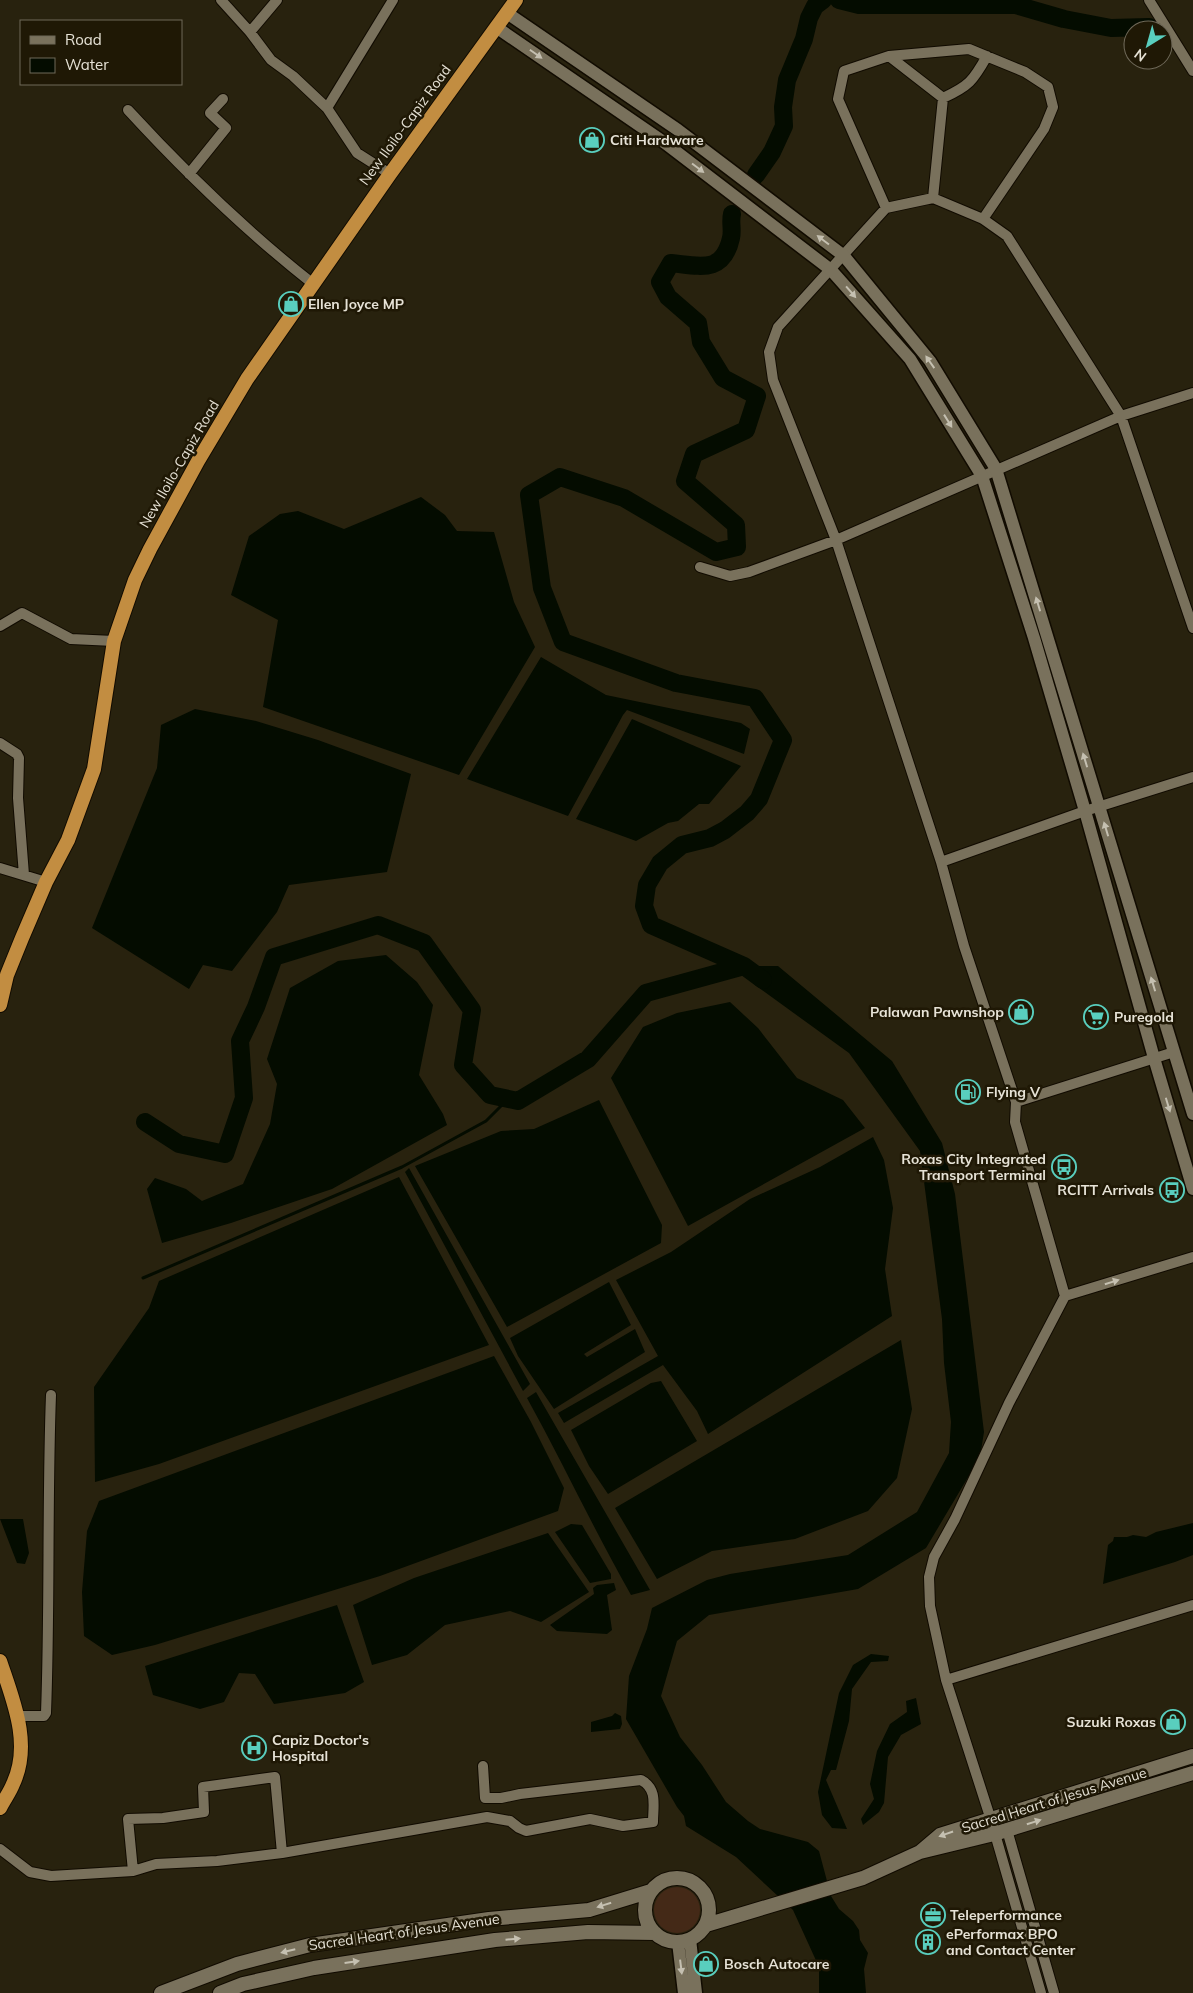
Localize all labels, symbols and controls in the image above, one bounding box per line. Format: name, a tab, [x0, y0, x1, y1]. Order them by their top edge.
legend	[20, 20, 182, 85]
north arrow	[1123, 20, 1173, 70]
text: Road	[65, 30, 102, 49]
text: N	[1131, 45, 1150, 66]
one-way arrow	[529, 50, 543, 59]
text: Water	[65, 55, 109, 74]
street label: New Iloilo-Capiz Road	[355, 61, 455, 189]
shop icon: Citi Hardware	[579, 127, 605, 153]
place label: Citi Hardware	[610, 131, 704, 149]
one-way arrow	[691, 163, 704, 173]
one-way arrow	[816, 235, 830, 245]
one-way arrow	[845, 286, 856, 299]
shop icon: Ellen Joyce MP	[278, 291, 304, 317]
place label: Ellen Joyce MP	[308, 295, 404, 313]
one-way arrow	[925, 355, 935, 369]
street label: New Iloilo-Capiz Road	[135, 397, 223, 531]
one-way arrow	[943, 415, 953, 428]
one-way arrow	[1033, 597, 1041, 612]
one-way arrow	[1081, 752, 1089, 767]
one-way arrow	[1102, 821, 1110, 836]
one-way arrow	[1149, 976, 1157, 991]
shop icon: Palawan Pawnshop	[1008, 999, 1034, 1025]
place label: Palawan Pawnshop	[870, 1003, 1004, 1021]
supermarket icon: Puregold	[1083, 1004, 1109, 1030]
place label: Puregold	[1114, 1008, 1174, 1026]
fuel station icon: Flying V	[955, 1079, 981, 1105]
place label: Flying V	[986, 1083, 1041, 1101]
one-way arrow	[1164, 1097, 1172, 1112]
place label: Roxas City Integrated Transport Terminal	[901, 1150, 1046, 1184]
bus stop icon: Roxas City Integrated Transport Terminal	[1051, 1154, 1077, 1180]
bus stop icon: RCITT Arrivals	[1159, 1177, 1185, 1203]
place label: RCITT Arrivals	[1057, 1181, 1154, 1199]
one-way arrow	[1105, 1277, 1120, 1285]
shop icon: Suzuki Roxas	[1160, 1709, 1186, 1735]
place label: Suzuki Roxas	[1067, 1713, 1156, 1731]
place label: Capiz Doctor's Hospital	[272, 1731, 369, 1765]
hospital icon: Capiz Doctor's Hospital	[241, 1735, 267, 1761]
street label: Sacred Heart of Jesus Avenue	[959, 1763, 1149, 1837]
one-way arrow	[1027, 1817, 1042, 1825]
one-way arrow	[938, 1830, 953, 1838]
one-way arrow	[597, 1902, 612, 1910]
office icon: Teleperformance	[920, 1902, 946, 1928]
place label: Teleperformance	[950, 1906, 1062, 1924]
street label: Sacred Heart of Jesus Avenue	[307, 1910, 501, 1954]
place label: ePerformax BPO and Contact Center	[946, 1925, 1076, 1959]
building icon: ePerformax BPO and Contact Center	[915, 1929, 941, 1955]
one-way arrow	[505, 1935, 521, 1943]
one-way arrow	[280, 1947, 295, 1955]
shop icon: Bosch Autocare	[693, 1951, 719, 1977]
place label: Bosch Autocare	[724, 1955, 830, 1973]
one-way arrow	[344, 1958, 360, 1966]
one-way arrow	[677, 1960, 685, 1976]

